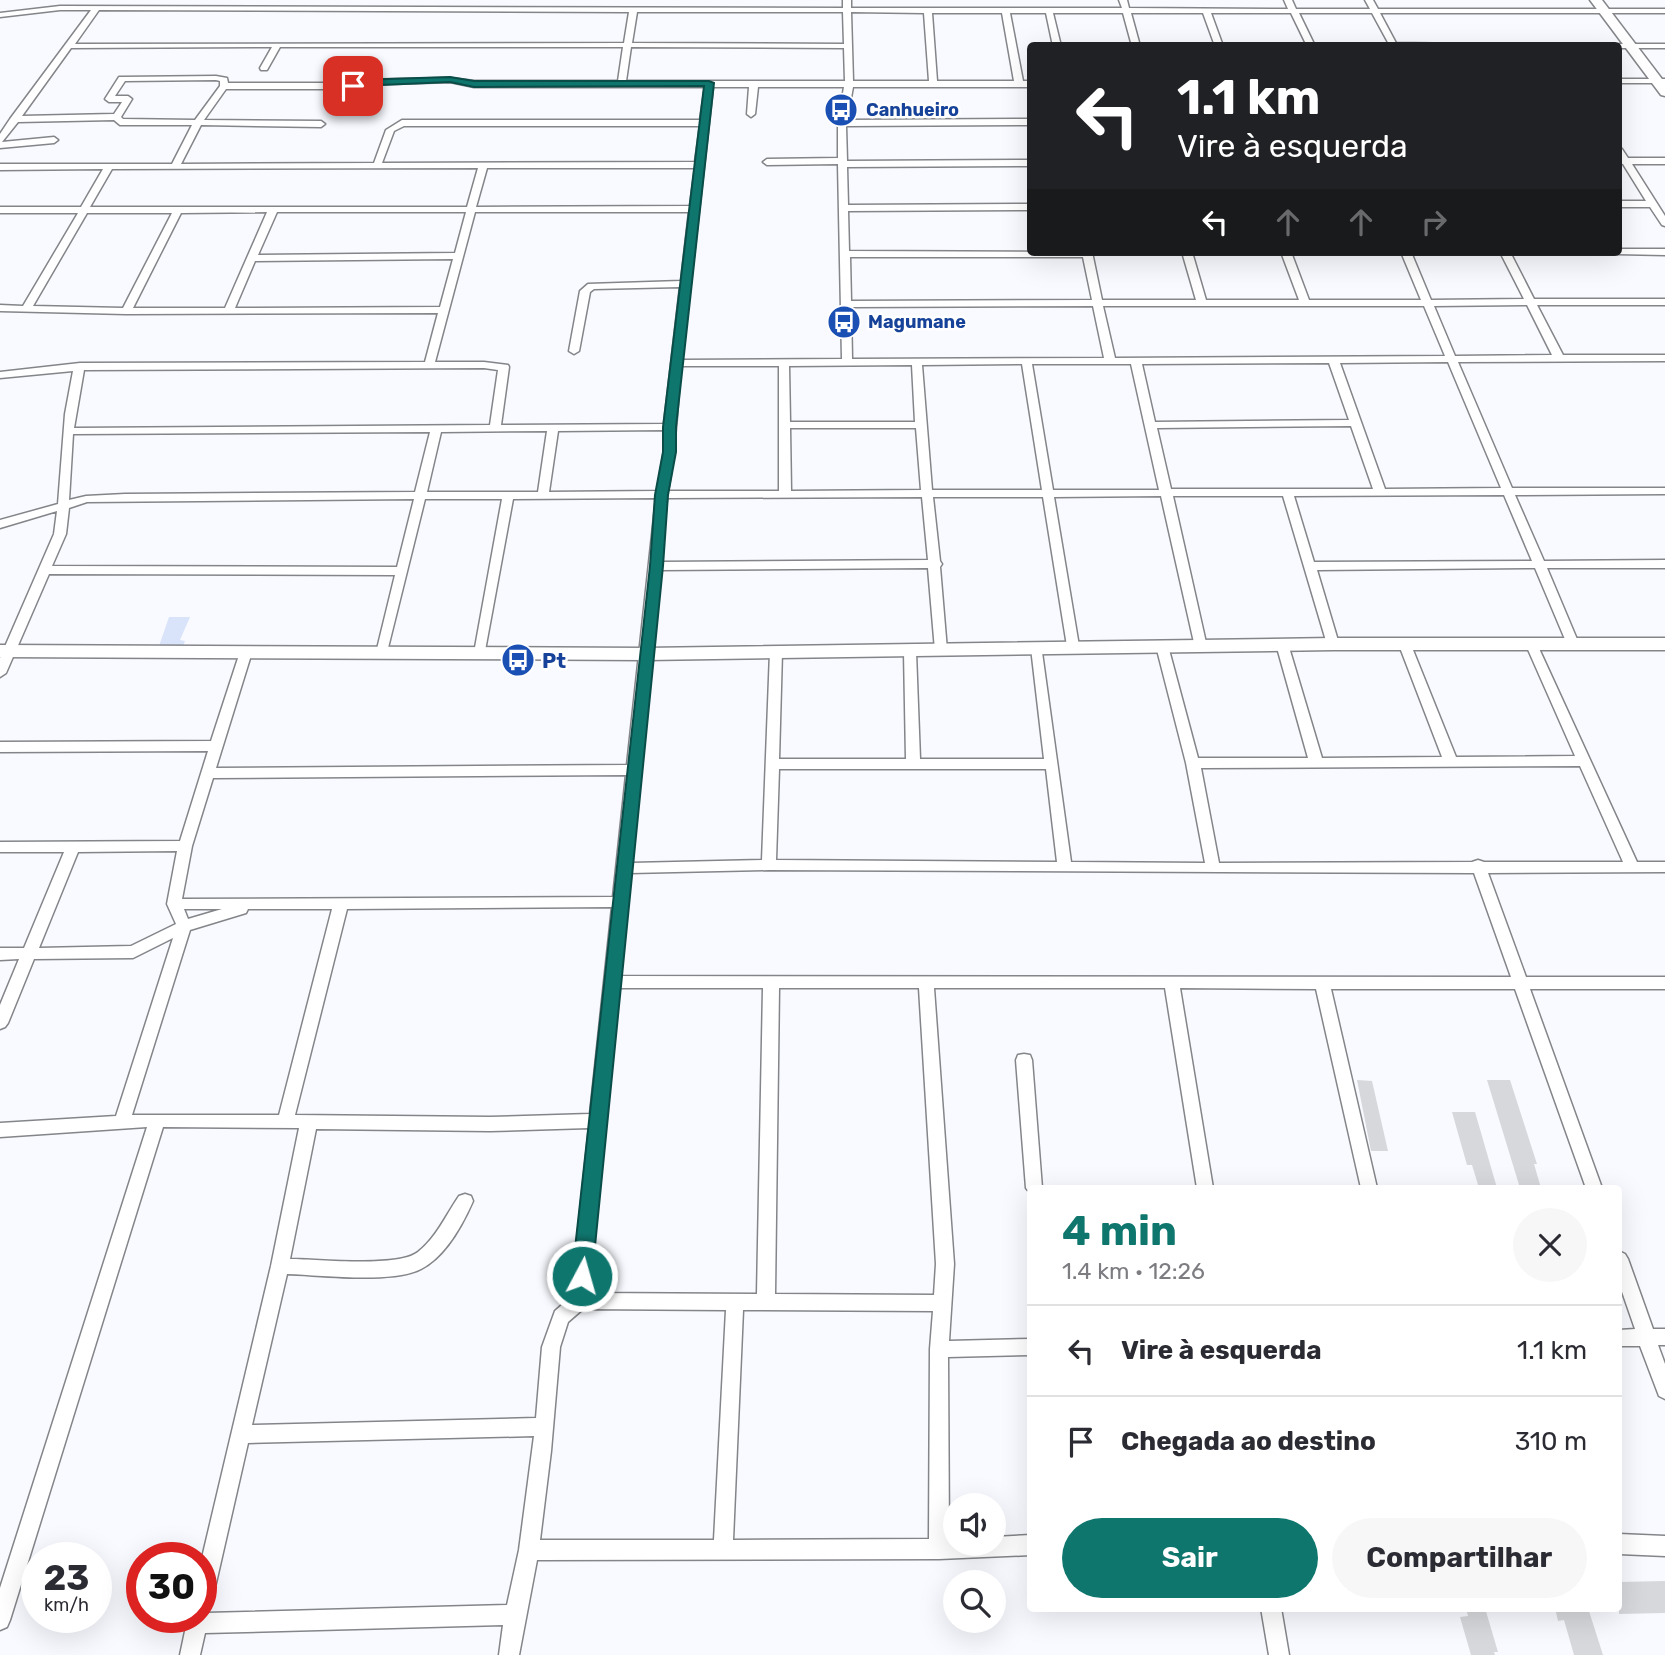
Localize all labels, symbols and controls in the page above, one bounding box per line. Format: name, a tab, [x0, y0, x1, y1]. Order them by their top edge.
pin	[323, 56, 383, 116]
icon: arrive	[334, 67, 372, 105]
text: 1.1 km	[1177, 68, 1320, 126]
icon: left	[1062, 70, 1153, 161]
bus stop icon: Canhueiro	[822, 91, 860, 129]
place label: Canhueiro	[866, 99, 959, 121]
text: Vire à esquerda	[1177, 127, 1408, 165]
icon: left	[1196, 203, 1234, 241]
icon: ahead	[1269, 203, 1307, 241]
icon: ahead	[1342, 203, 1380, 241]
icon: right	[1415, 203, 1453, 241]
bus stop icon: Magumane	[825, 303, 863, 341]
place label: Magumane	[868, 311, 966, 333]
bus stop icon: Pt	[499, 641, 537, 679]
place label: Pt	[542, 648, 566, 673]
text: 4 min	[1062, 1206, 1177, 1256]
button: close	[1513, 1208, 1587, 1282]
position arrow	[545, 1239, 619, 1313]
text: 1.4 km · 12:26	[1062, 1257, 1205, 1285]
icon: left	[1062, 1332, 1100, 1370]
text: Vire à esquerda	[1121, 1335, 1322, 1366]
text: 1.1 km	[1517, 1335, 1587, 1366]
icon: arrive	[1062, 1423, 1100, 1461]
text: Chegada ao destino	[1121, 1426, 1376, 1457]
text: 310 m	[1515, 1426, 1587, 1457]
map controls	[943, 1493, 1006, 1633]
button: sound	[943, 1493, 1006, 1556]
button: Sair	[1062, 1518, 1318, 1598]
button: Compartilhar	[1332, 1518, 1587, 1598]
speed limit sign: 30	[126, 1542, 217, 1633]
text: 23	[44, 1557, 89, 1599]
button: search	[943, 1570, 1006, 1633]
text: km/h	[44, 1594, 89, 1616]

